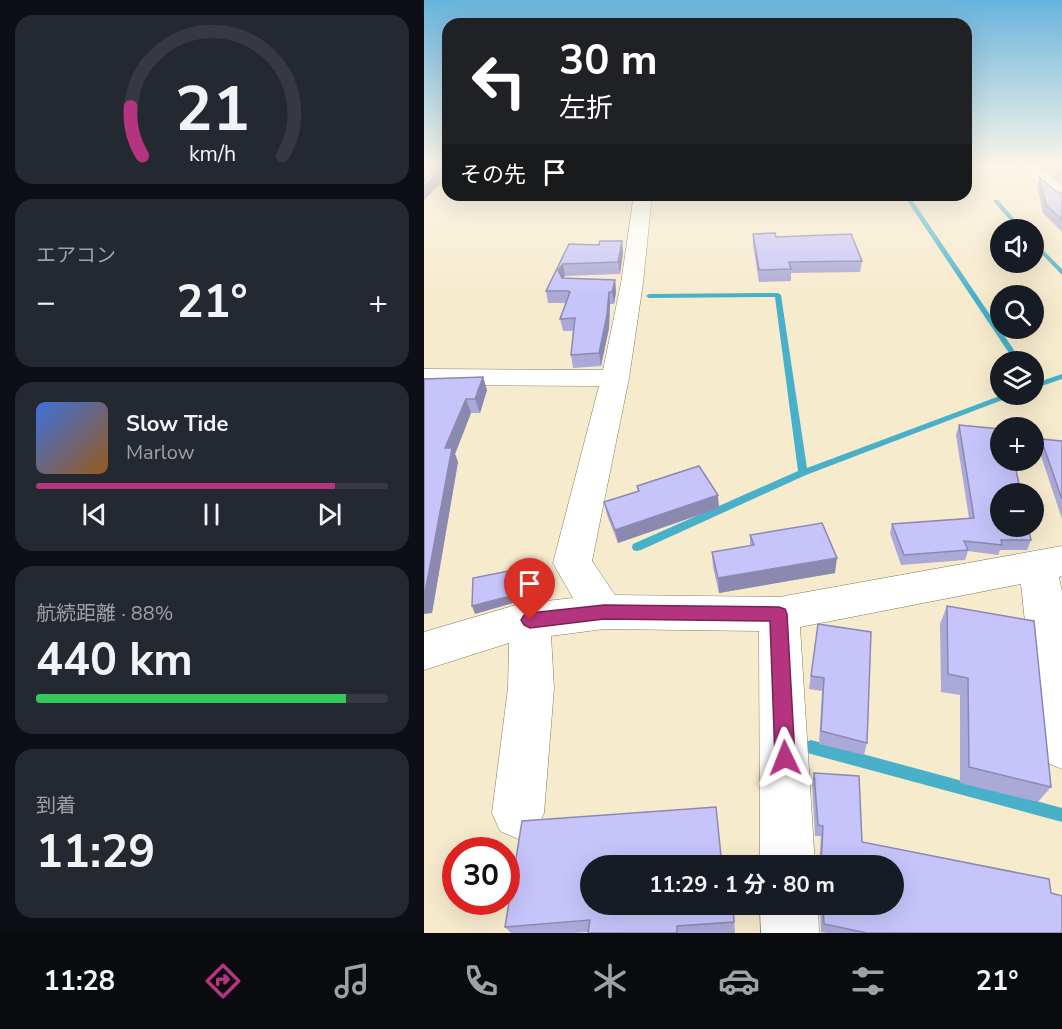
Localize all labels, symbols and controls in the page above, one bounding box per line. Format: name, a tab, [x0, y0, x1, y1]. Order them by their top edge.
text: 30 m	[559, 32, 658, 89]
icon: left	[460, 42, 538, 120]
text: 21	[175, 67, 249, 152]
text: 左折	[559, 90, 613, 127]
text: km/h	[188, 140, 236, 170]
icon: arrive	[538, 156, 571, 189]
text: その先	[460, 160, 526, 190]
map controls	[990, 219, 1044, 537]
button: sound	[990, 219, 1044, 273]
text: エアコン	[36, 242, 116, 269]
text: 21°	[176, 272, 248, 333]
text: −	[36, 280, 56, 325]
text: +	[368, 280, 388, 325]
button: search	[990, 285, 1044, 339]
button: layers	[990, 351, 1044, 405]
text: Slow Tide	[126, 409, 228, 439]
button: +	[990, 417, 1044, 471]
text: Marlow	[126, 439, 194, 466]
button: −	[990, 483, 1044, 537]
icon: previous	[78, 498, 111, 531]
icon: pause	[195, 498, 228, 531]
icon: next	[313, 498, 346, 531]
pin	[504, 558, 555, 620]
icon: arrive	[513, 567, 546, 600]
text: 航続距離 · 88%	[36, 600, 173, 627]
text: 440 km	[36, 630, 193, 691]
position arrow	[753, 726, 817, 790]
text: 到着	[36, 792, 76, 819]
text: 11:29	[36, 822, 155, 883]
speed limit sign: 30	[442, 837, 520, 915]
text: 11:29 · 1 分 · 80 m	[649, 870, 835, 900]
icon: directions	[202, 960, 244, 1002]
icon: music	[331, 960, 373, 1002]
icon: phone	[460, 960, 502, 1002]
icon: climate	[589, 960, 631, 1002]
icon: car	[718, 960, 760, 1002]
icon: filters	[847, 960, 889, 1002]
text: 11:28	[43, 963, 115, 1000]
text: 21°	[976, 963, 1018, 1000]

